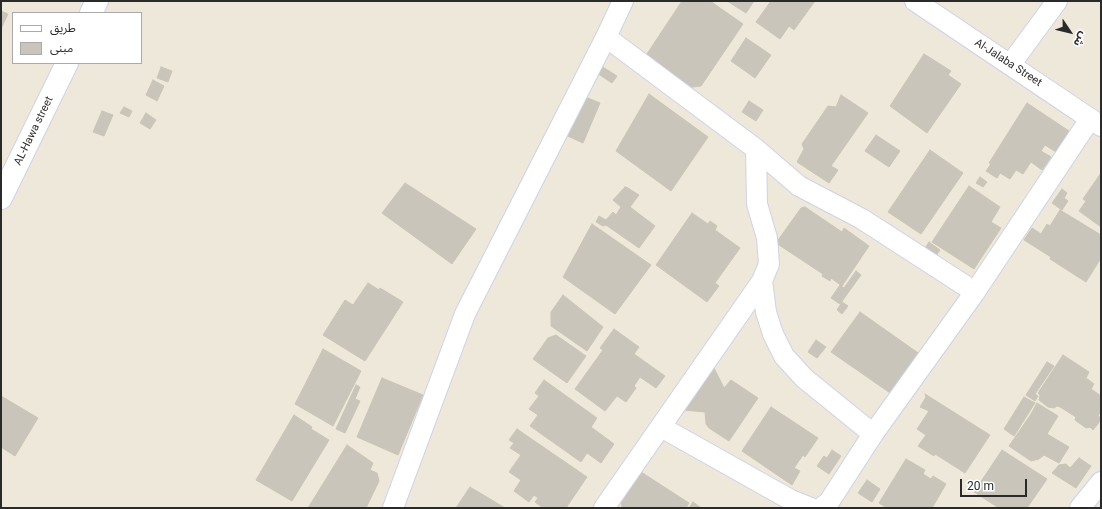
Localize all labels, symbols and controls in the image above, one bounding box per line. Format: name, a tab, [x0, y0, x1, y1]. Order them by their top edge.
legend	[12, 12, 142, 64]
north arrow	[1050, 12, 1090, 52]
text: طريق	[50, 21, 76, 35]
text: ش	[1071, 29, 1090, 49]
street label: Al-Jalaba Street	[972, 36, 1044, 90]
text: مبنى	[50, 41, 73, 55]
street label: AL-Hawa street	[12, 94, 56, 168]
scale bar	[962, 471, 1029, 497]
text: 20 m	[967, 479, 994, 493]

